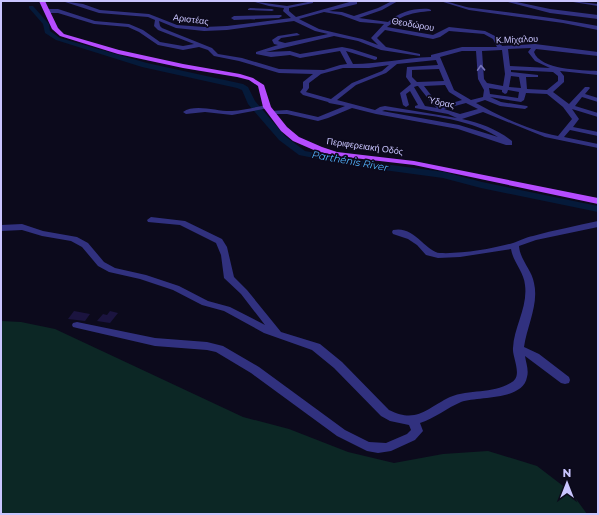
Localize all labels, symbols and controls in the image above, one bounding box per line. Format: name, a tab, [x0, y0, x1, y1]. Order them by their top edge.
street label: Αριστέας	[173, 11, 210, 27]
street label: Θεοδώρου	[391, 15, 435, 33]
street label: Κ.Μίχαλου	[496, 33, 538, 45]
one-way arrow	[476, 65, 485, 71]
street label: Ύδρας	[426, 94, 456, 110]
street label: Περιφερειακή Οδός	[326, 135, 405, 157]
water label: Parthénis River	[311, 148, 390, 174]
north arrow	[547, 463, 587, 503]
text: N	[563, 466, 571, 480]

